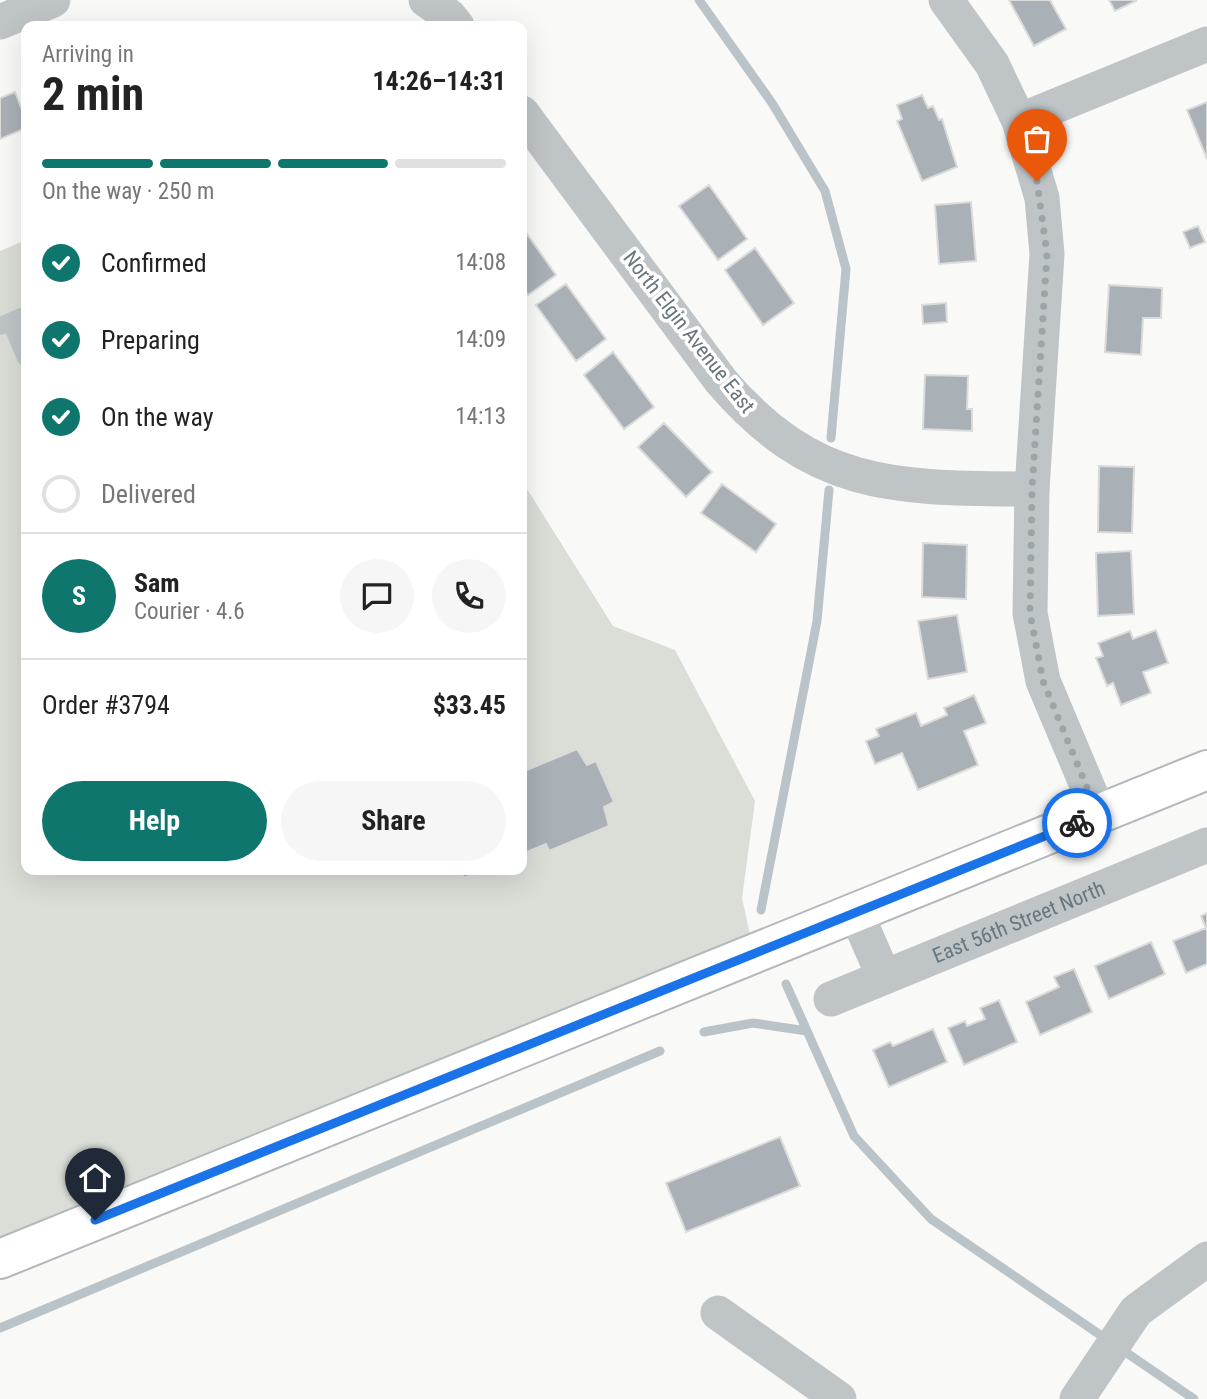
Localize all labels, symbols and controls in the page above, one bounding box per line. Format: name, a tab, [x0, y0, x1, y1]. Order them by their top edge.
text: Arriving in	[42, 41, 134, 68]
text: 14:26–14:31	[372, 66, 506, 96]
text: 2 min	[42, 67, 144, 121]
pin	[1007, 109, 1067, 181]
icon: bag	[1018, 120, 1056, 158]
text: On the way · 250 m	[42, 178, 214, 205]
icon: check	[42, 244, 80, 282]
street label: North Elgin Avenue East	[618, 246, 760, 418]
text: Confirmed	[101, 248, 207, 278]
text: 14:08	[455, 249, 506, 276]
icon: check	[42, 321, 80, 359]
text: Preparing	[101, 325, 200, 355]
text: 14:09	[455, 326, 506, 353]
icon: check	[42, 398, 80, 436]
text: On the way	[101, 402, 214, 432]
text: 14:13	[455, 403, 506, 430]
text: Delivered	[101, 479, 196, 509]
button: chat	[340, 559, 414, 633]
button: phone	[432, 559, 506, 633]
text: Sam	[134, 568, 180, 598]
text: S	[72, 581, 86, 611]
text: Courier · 4.6	[134, 598, 245, 625]
text: Order #3794	[42, 690, 170, 720]
text: $33.45	[433, 690, 506, 720]
button: Help	[42, 781, 267, 861]
button: Share	[281, 781, 506, 861]
courier	[1042, 788, 1112, 858]
icon: bike	[1058, 804, 1096, 842]
street label: East 56th Street North	[929, 876, 1109, 968]
pin	[65, 1148, 125, 1220]
icon: home	[76, 1159, 114, 1197]

